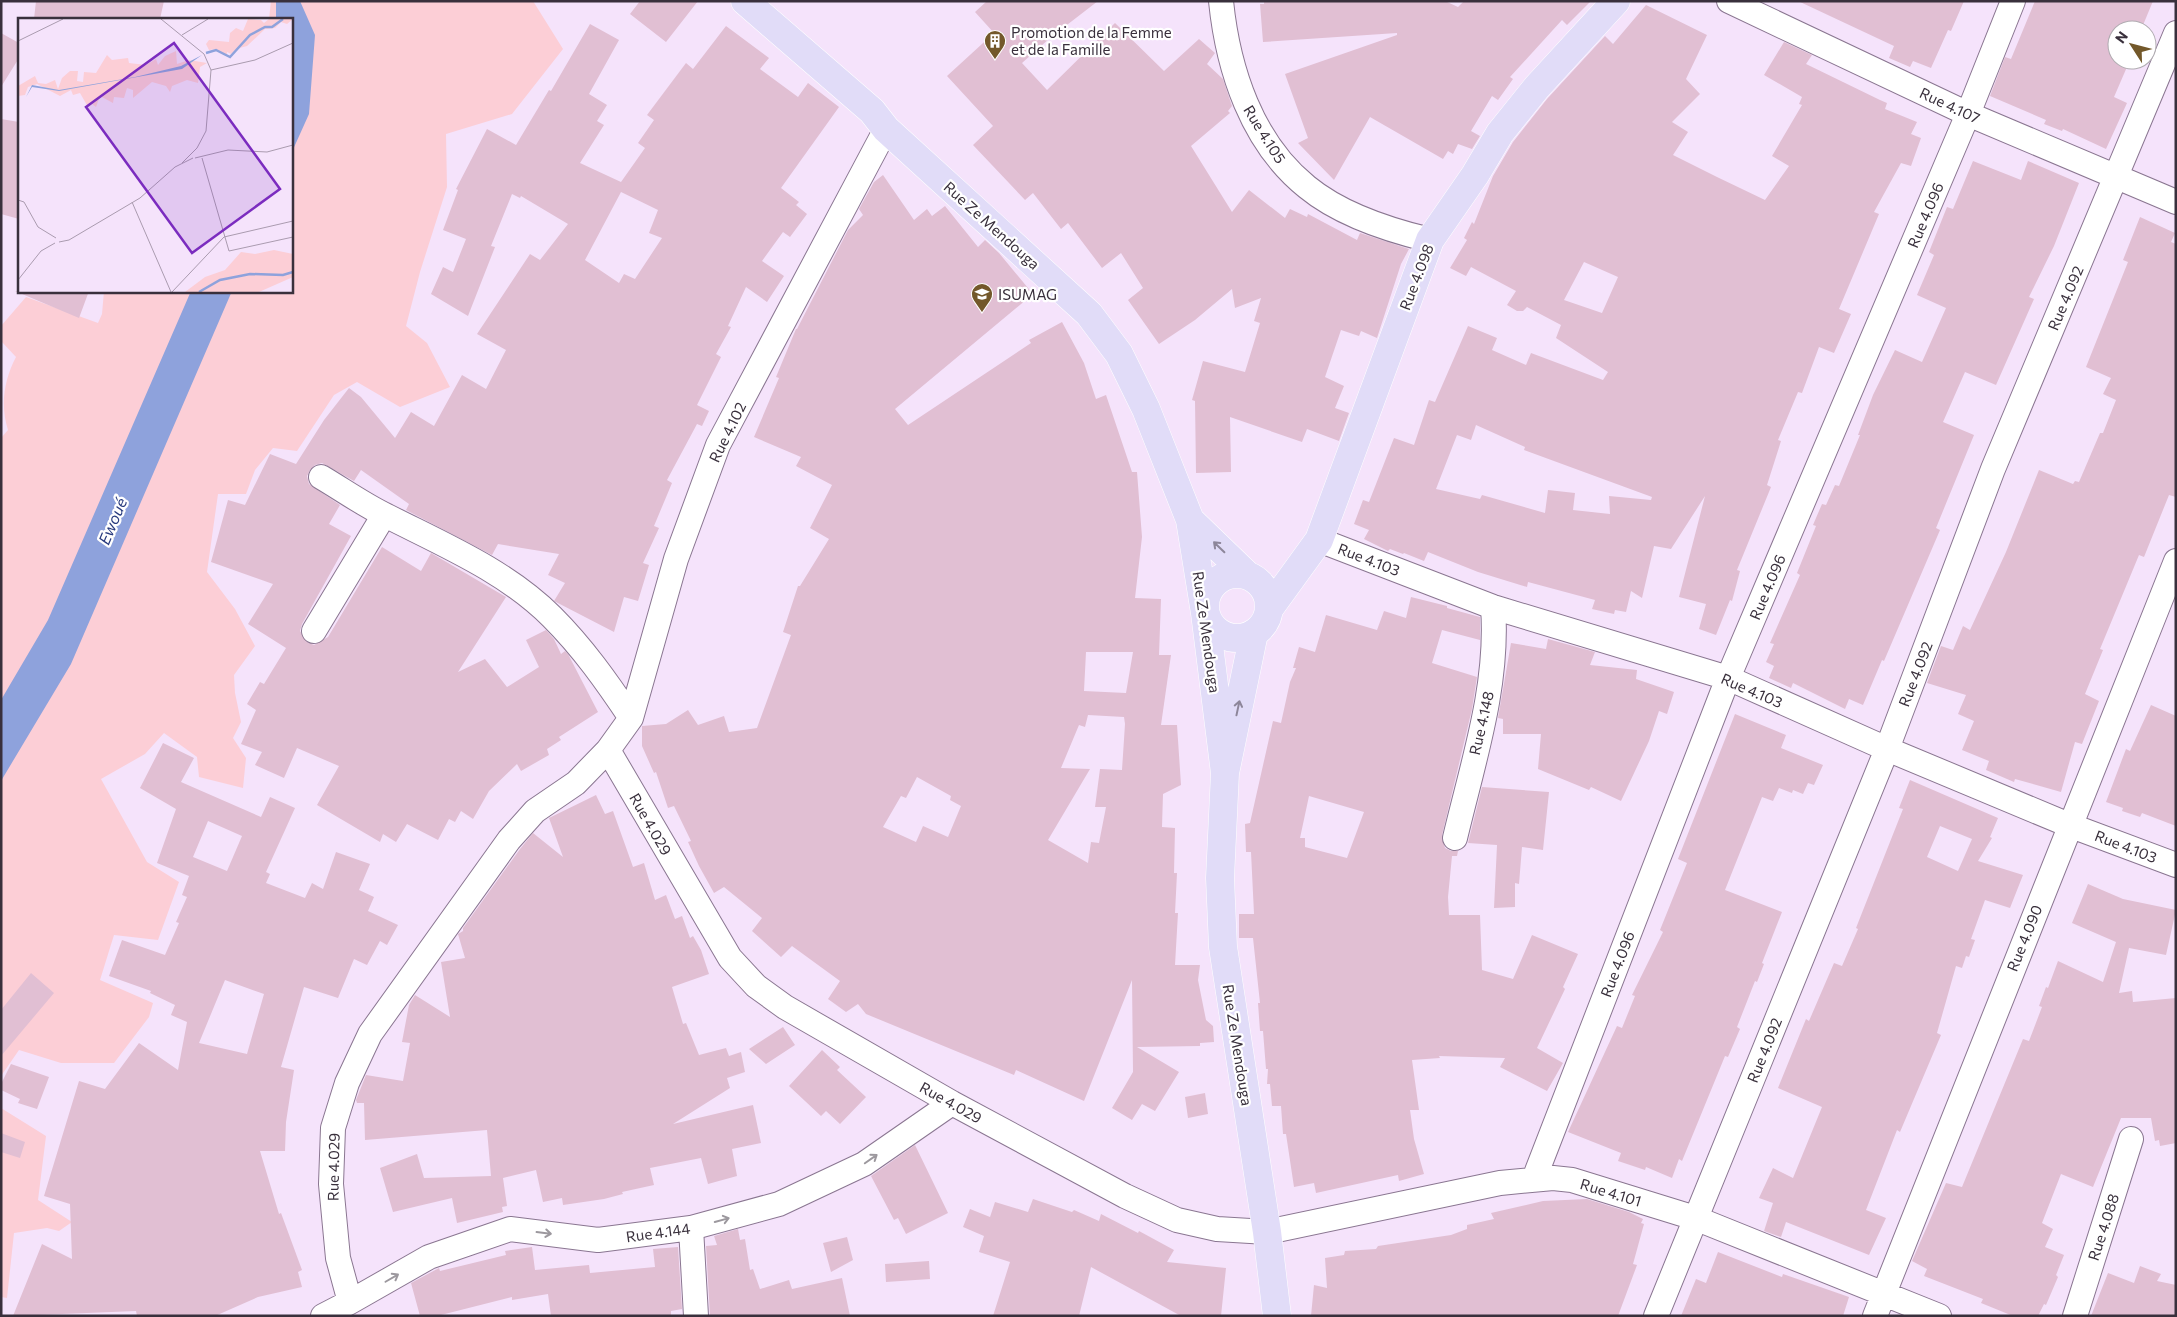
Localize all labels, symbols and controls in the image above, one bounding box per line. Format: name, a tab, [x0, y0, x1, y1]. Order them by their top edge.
inset map	[18, 18, 292, 292]
north arrow	[2107, 20, 2157, 70]
place label: Promotion de la Femme et de la Famille	[1011, 23, 1172, 58]
text: N	[2111, 28, 2131, 46]
building icon: Promotion de la Femme et de la Famille	[983, 29, 1007, 60]
street label: Rue 4.107	[1917, 83, 1983, 127]
street label: Rue 4.105	[1240, 102, 1290, 166]
street label: Rue Ze Mendouga	[940, 177, 1044, 273]
street label: Rue 4.096	[1903, 180, 1947, 250]
street label: Rue 4.098	[1395, 241, 1437, 313]
street label: Rue 4.092	[2043, 263, 2087, 333]
school or university icon: ISUMAG	[970, 282, 994, 313]
place label: ISUMAG	[998, 285, 1057, 303]
street label: Rue 4.102	[705, 399, 749, 465]
water label: Ewoué	[94, 494, 131, 547]
street label: Rue 4.103	[1335, 539, 1403, 579]
one-way arrow	[1213, 542, 1225, 554]
street label: Rue 4.096	[1745, 552, 1789, 622]
street label: Rue Ze Mendouga	[1190, 570, 1224, 694]
street label: Rue 4.092	[1894, 639, 1936, 709]
street label: Rue 4.103	[1719, 669, 1785, 711]
street label: Rue 4.148	[1465, 689, 1497, 757]
one-way arrow	[1234, 701, 1244, 717]
street label: Rue 4.029	[626, 790, 676, 858]
street label: Rue 4.103	[2092, 826, 2160, 866]
street label: Rue 4.090	[2003, 902, 2045, 974]
street label: Rue 4.096	[1596, 928, 1638, 1000]
street label: Rue Ze Mendouga	[1220, 983, 1256, 1107]
street label: Rue 4.092	[1743, 1015, 1785, 1085]
street label: Rue 4.029	[917, 1078, 985, 1126]
street label: Rue 4.029	[323, 1133, 343, 1201]
one-way arrow	[864, 1154, 878, 1164]
street label: Rue 4.101	[1578, 1174, 1644, 1210]
street label: Rue 4.088	[2084, 1191, 2122, 1263]
one-way arrow	[713, 1215, 729, 1224]
street label: Rue 4.144	[625, 1219, 691, 1245]
one-way arrow	[536, 1228, 552, 1238]
one-way arrow	[384, 1272, 399, 1282]

